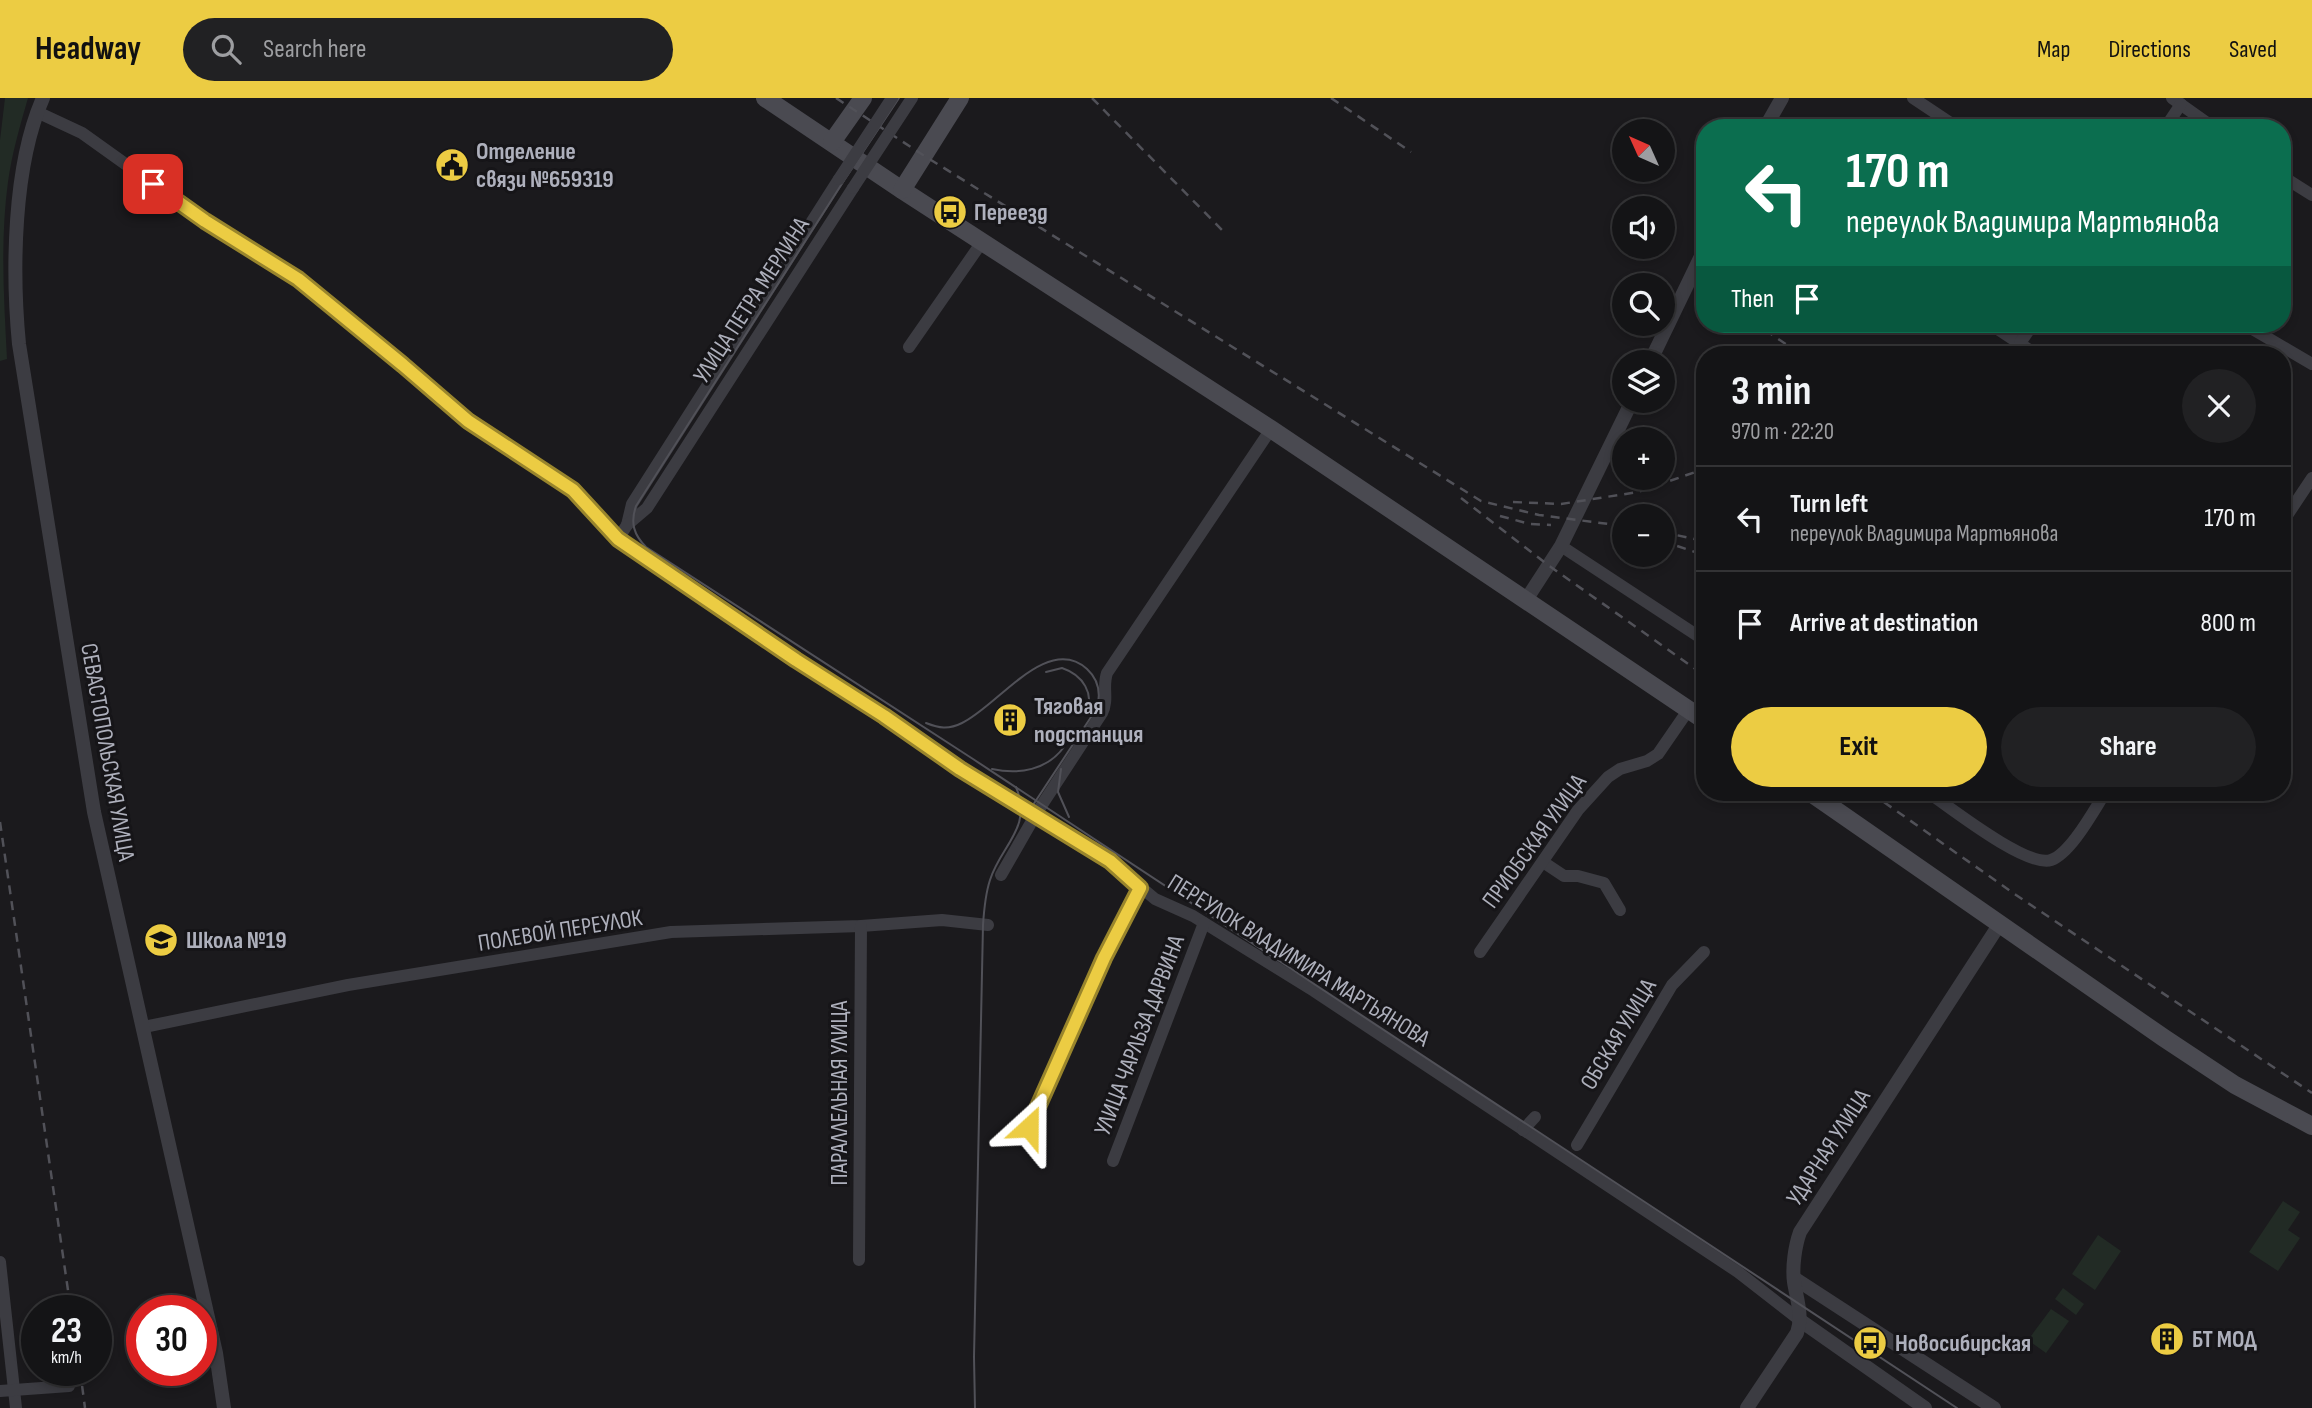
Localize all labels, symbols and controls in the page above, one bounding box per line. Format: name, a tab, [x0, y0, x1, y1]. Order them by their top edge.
search box	[183, 18, 673, 81]
text: Headway	[35, 29, 141, 69]
icon: search	[207, 30, 245, 68]
text: Search here	[263, 34, 366, 65]
text: Map	[2037, 35, 2070, 64]
text: Directions	[2108, 35, 2191, 64]
text: Saved	[2229, 35, 2277, 64]
north arrow	[1612, 119, 1675, 182]
map controls	[1612, 119, 1675, 567]
place label: Отделение связи №659319	[476, 137, 614, 194]
text: 170 m	[1846, 143, 1950, 202]
public building icon: Отделение связи №659319	[433, 146, 471, 184]
icon: left	[1731, 147, 1822, 238]
pin	[123, 154, 183, 214]
icon: arrive	[134, 165, 172, 203]
bus stop icon: Переезд	[931, 193, 969, 231]
button: sound	[1612, 196, 1675, 259]
place label: Переезд	[974, 198, 1048, 227]
text: переулок Владимира Мартьянова	[1846, 203, 2220, 242]
street label: УЛИЦА ПЕТРА МЕРЛИНА	[687, 211, 816, 389]
button: search	[1612, 273, 1675, 336]
icon: arrive	[1788, 280, 1826, 318]
text: Then	[1731, 284, 1774, 315]
button: layers	[1612, 350, 1675, 413]
text: 3 min	[1731, 366, 1811, 417]
button: close	[2182, 369, 2256, 443]
text: 970 m · 22:20	[1731, 418, 1834, 446]
button: +	[1612, 427, 1675, 490]
text: Turn left	[1790, 489, 1868, 520]
icon: left	[1731, 500, 1769, 538]
text: 170 m	[2204, 503, 2256, 534]
button: −	[1612, 504, 1675, 567]
text: переулок Владимира Мартьянова	[1790, 520, 2058, 548]
icon: arrive	[1731, 605, 1769, 643]
text: Arrive at destination	[1790, 608, 1978, 639]
text: 800 m	[2201, 608, 2256, 639]
street label: СЕВАСТОПОЛЬСКАЯ УЛИЦА	[74, 641, 141, 864]
place label: Тяговая подстанция	[1034, 692, 1143, 749]
building icon: Тяговая подстанция	[991, 701, 1029, 739]
button: Exit	[1731, 707, 1987, 787]
button: Share	[2001, 707, 2256, 787]
street label: ПРИОБСКАЯ УЛИЦА	[1476, 768, 1593, 914]
street label: ПЕРЕУЛОК ВЛАДИМИРА МАРТЬЯНОВА	[1162, 868, 1436, 1054]
street label: ПОЛЕВОЙ ПЕРЕУЛОК	[476, 903, 645, 958]
school or university icon: Школа №19	[142, 921, 180, 959]
place label: Школа №19	[186, 926, 287, 955]
street label: УЛИЦА ЧАРЛЬЗА ДАРВИНА	[1088, 930, 1191, 1139]
street label: ОБСКАЯ УЛИЦА	[1574, 973, 1663, 1095]
street label: ПАРАЛЛЕЛЬНАЯ УЛИЦА	[825, 1000, 854, 1185]
street label: УДАРНАЯ УЛИЦА	[1780, 1083, 1877, 1211]
position arrow	[992, 1090, 1066, 1164]
speed limit sign: 30	[126, 1295, 217, 1386]
text: 23	[51, 1310, 82, 1353]
building icon: БТ МОД	[2148, 1320, 2186, 1358]
bus stop icon: Новосибирская	[1851, 1324, 1889, 1362]
place label: БТ МОД	[2192, 1325, 2257, 1354]
place label: Новосибирская	[1895, 1329, 2031, 1358]
text: km/h	[51, 1347, 82, 1368]

